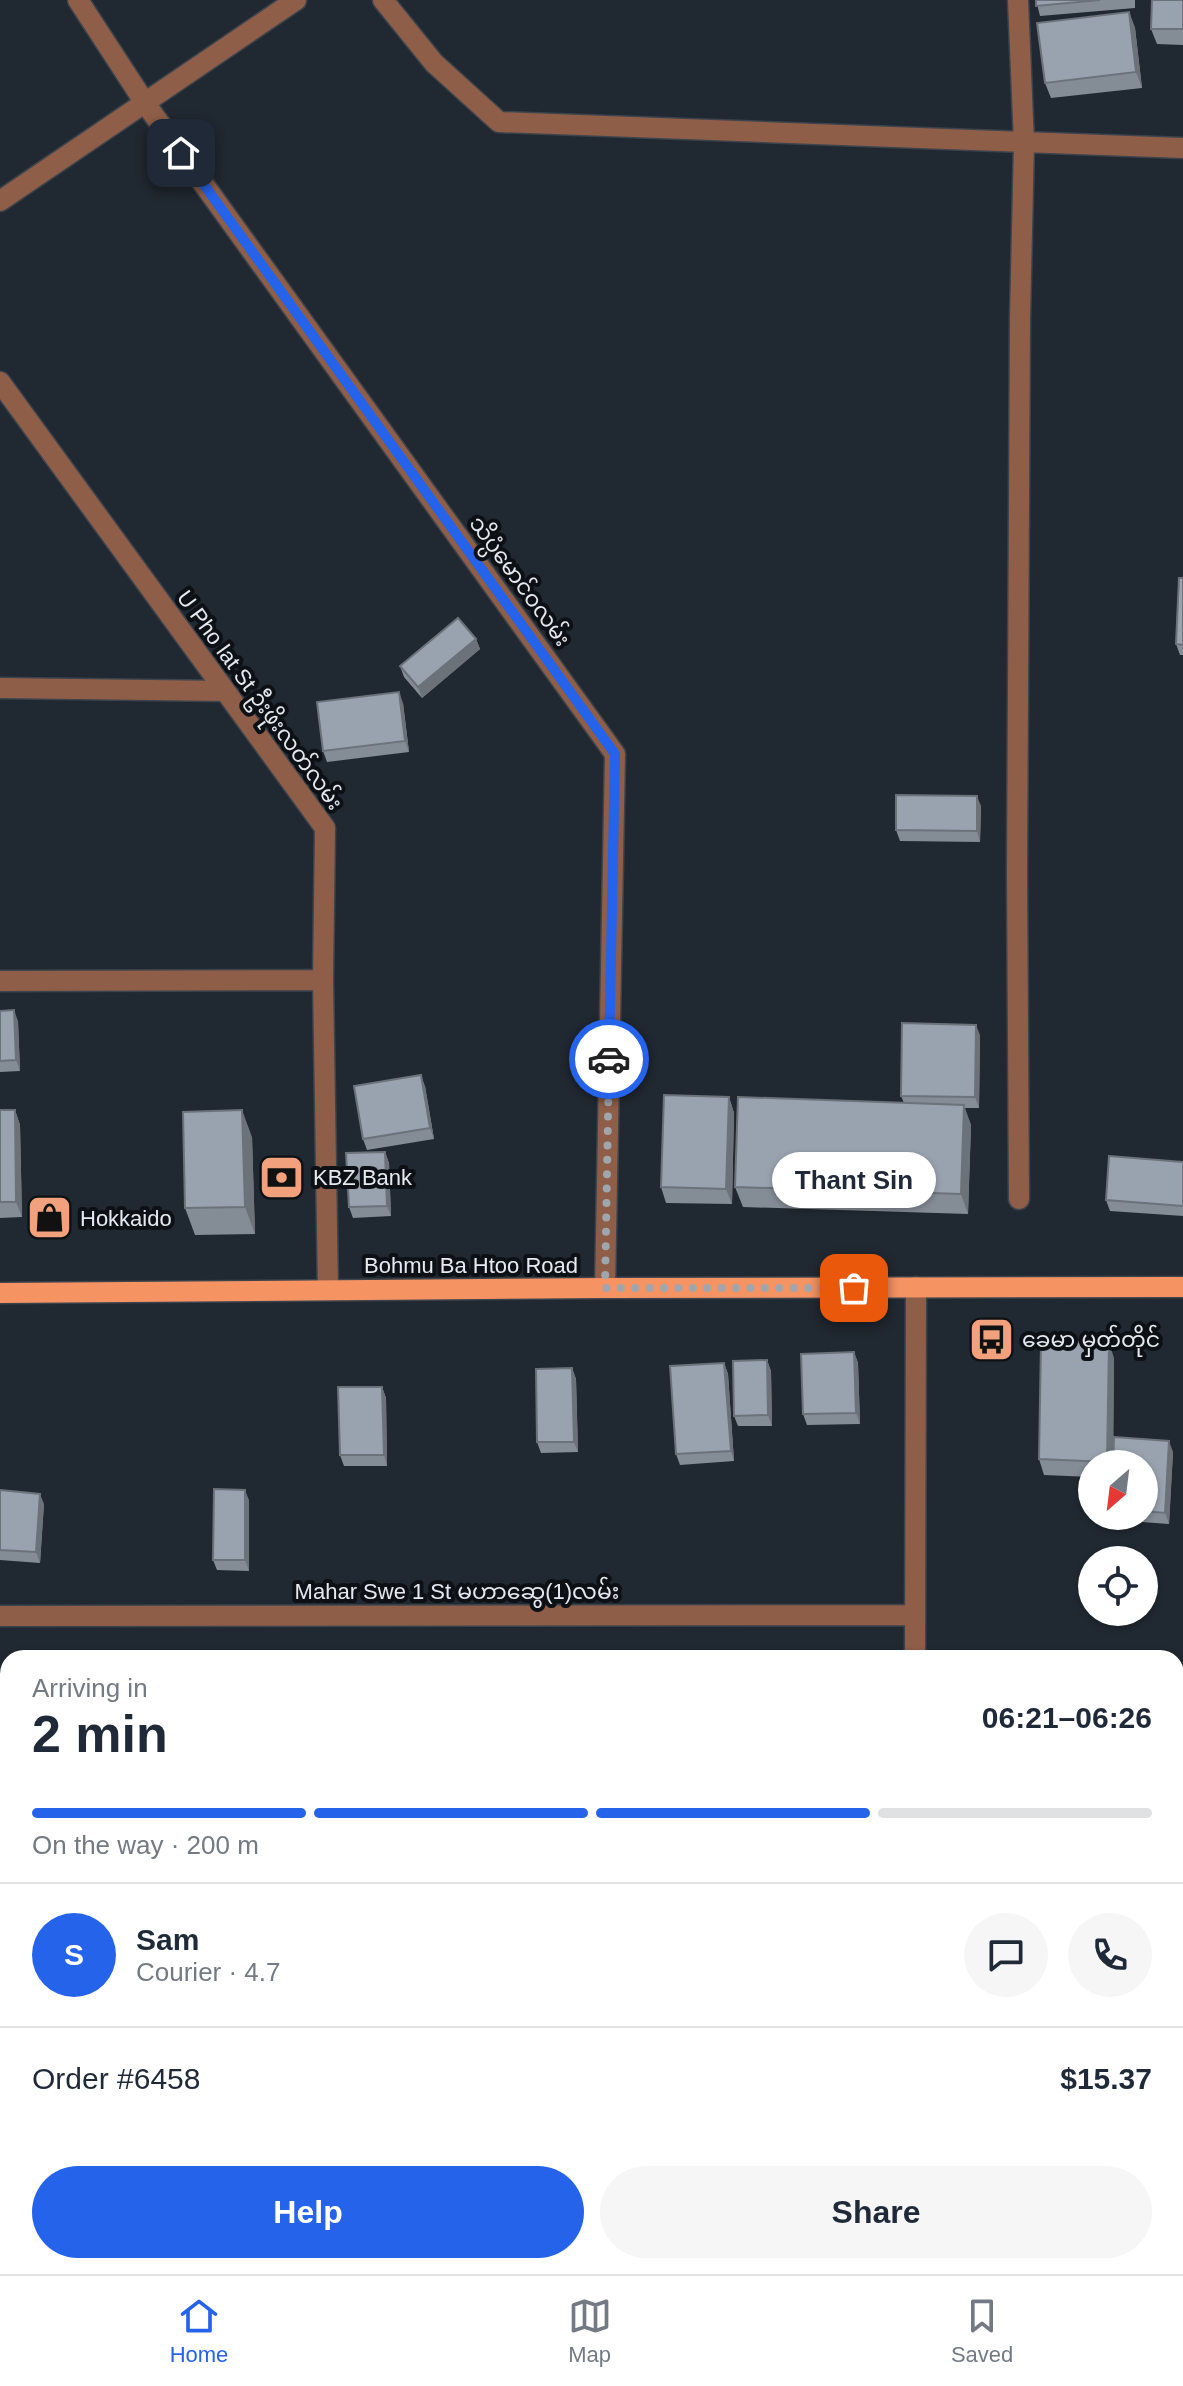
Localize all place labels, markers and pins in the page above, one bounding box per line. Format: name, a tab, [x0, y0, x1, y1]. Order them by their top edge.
pin	[147, 119, 215, 187]
callout: Thant Sin	[772, 1152, 936, 1208]
bank icon: KBZ Bank	[258, 1153, 306, 1201]
place label: KBZ Bank	[313, 1165, 413, 1190]
shop icon: Hokkaido	[25, 1194, 73, 1242]
place label: Hokkaido	[80, 1206, 172, 1231]
pin	[820, 1254, 888, 1322]
bus stop icon: ခေမာ မှတ်တိုင်	[967, 1315, 1015, 1363]
place label: ခေမာ မှတ်တိုင်	[1022, 1324, 1160, 1357]

